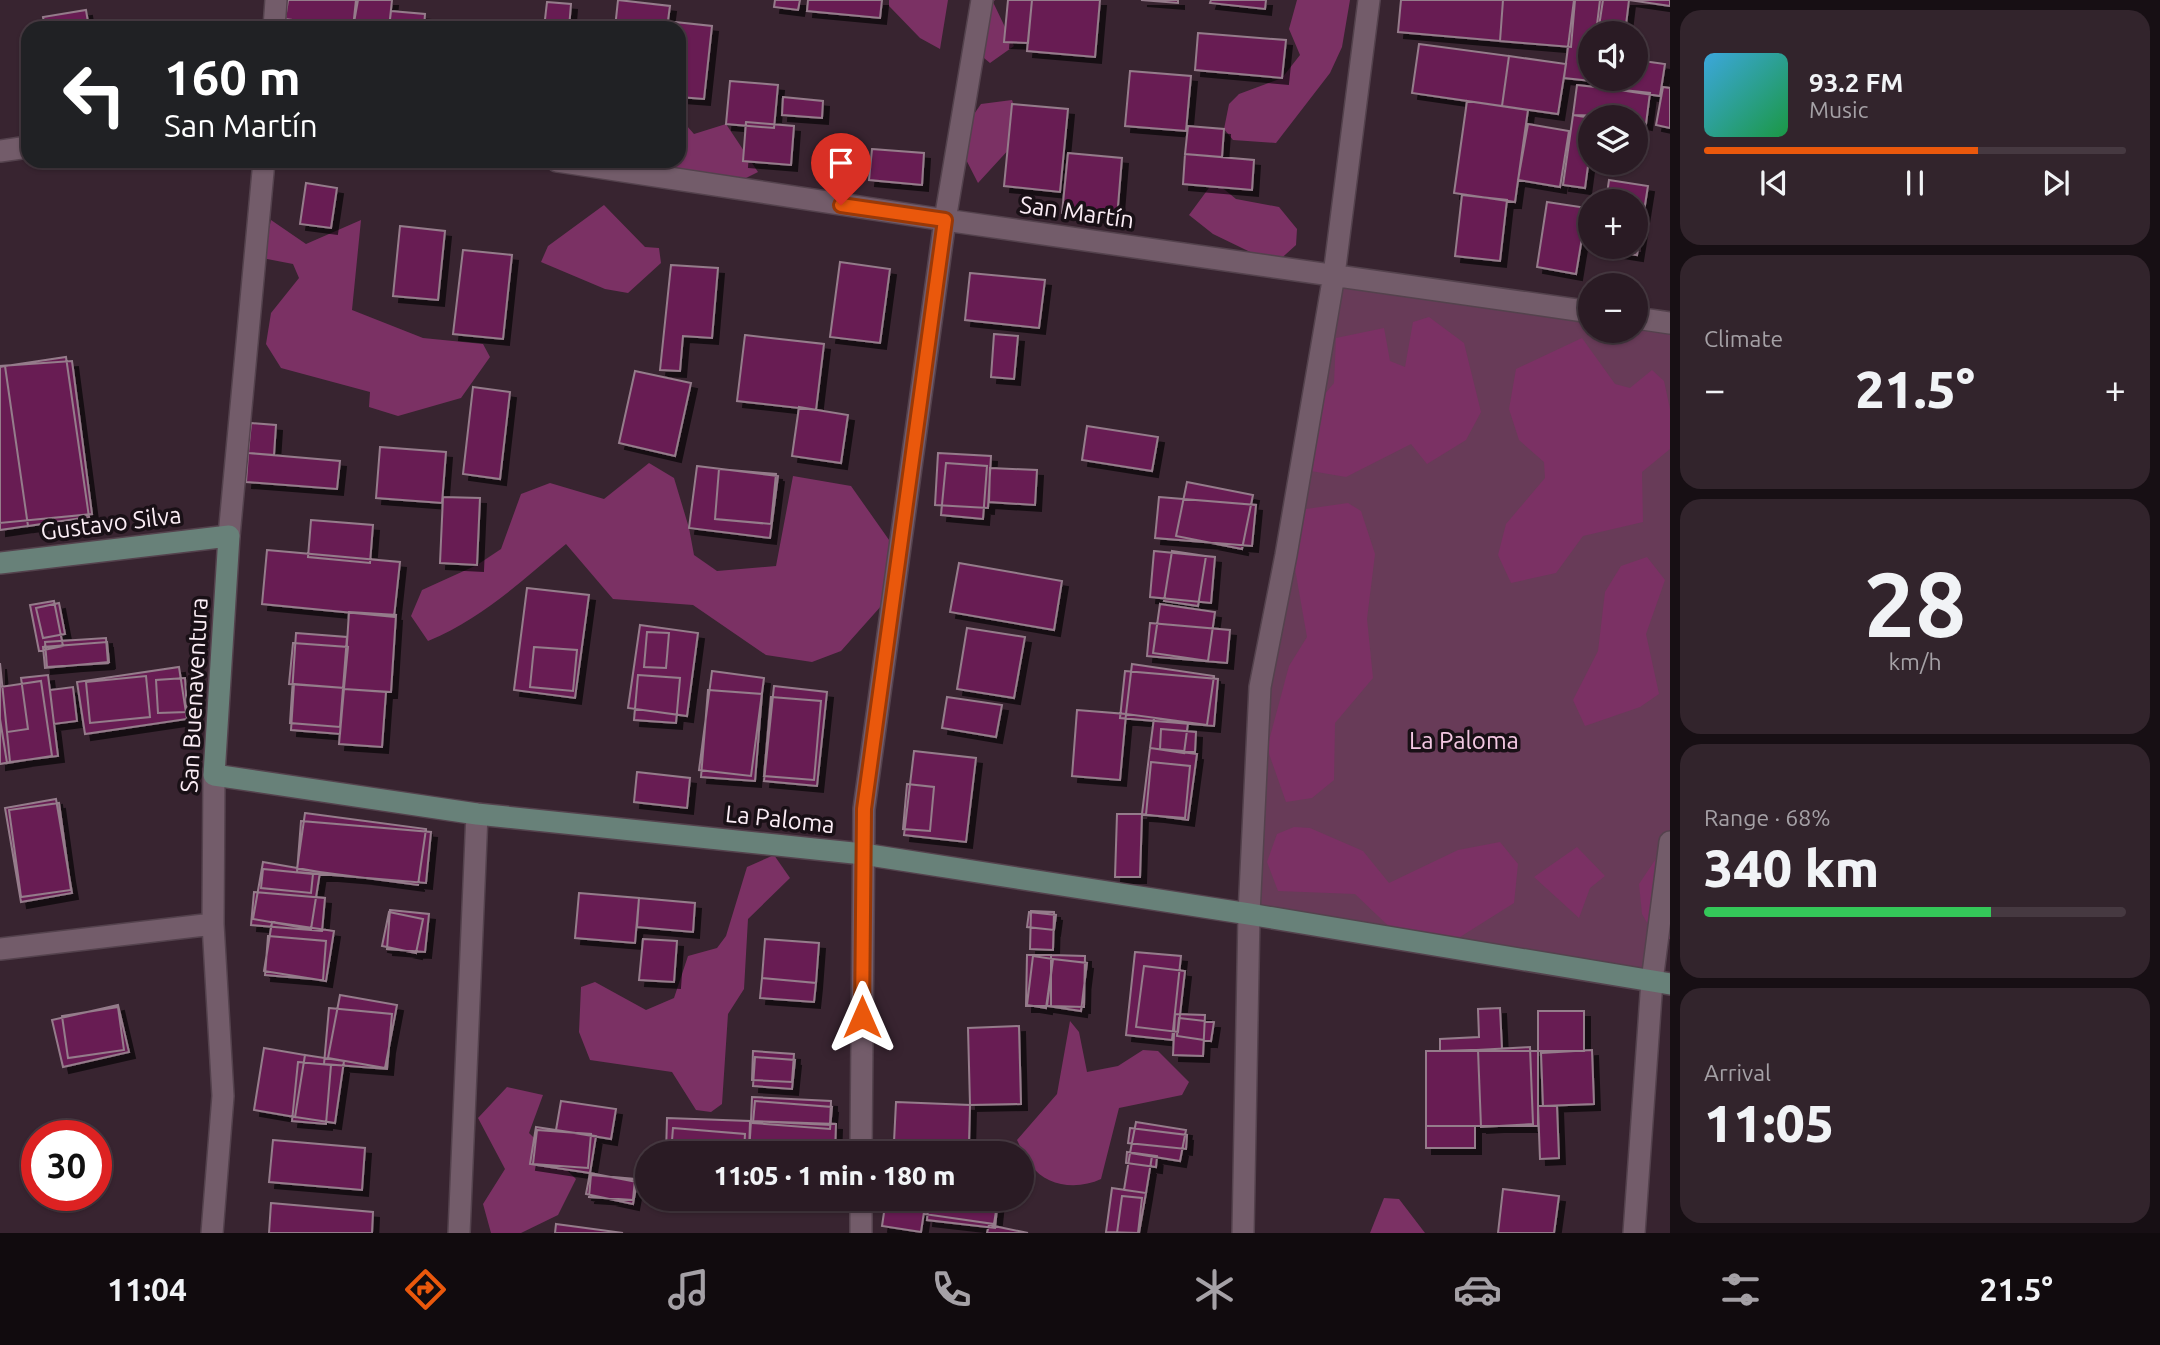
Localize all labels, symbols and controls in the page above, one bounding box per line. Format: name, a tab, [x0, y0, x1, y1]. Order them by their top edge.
map controls	[1578, 21, 1648, 343]
button: sound	[1578, 21, 1648, 91]
icon: left	[49, 49, 140, 140]
text: 160 m	[164, 49, 301, 104]
text: 93.2 FM	[1809, 68, 1903, 97]
text: Music	[1809, 97, 1868, 122]
button: layers	[1578, 105, 1648, 175]
text: San Martín	[164, 107, 318, 143]
pin	[811, 133, 871, 205]
icon: arrive	[822, 144, 860, 182]
icon: previous	[1755, 164, 1793, 202]
icon: pause	[1896, 164, 1934, 202]
icon: next	[2037, 164, 2075, 202]
button: +	[1578, 189, 1648, 259]
street label: San Martín	[1018, 191, 1136, 233]
button: −	[1578, 273, 1648, 343]
text: Climate	[1704, 326, 1783, 351]
text: 21.5°	[1855, 360, 1975, 418]
text: −	[1704, 368, 1725, 410]
text: +	[2105, 368, 2126, 410]
street label: Gustavo Silva	[39, 501, 183, 545]
text: 28	[1864, 552, 1966, 654]
street label: San Buenaventura	[175, 597, 213, 793]
text: km/h	[1888, 649, 1942, 674]
park label: La Paloma	[1409, 727, 1519, 754]
street label: La Paloma	[724, 800, 836, 838]
text: Range · 68%	[1704, 805, 1831, 830]
text: 340 km	[1704, 839, 1879, 897]
position arrow	[825, 980, 899, 1054]
text: Arrival	[1704, 1060, 1771, 1085]
text: 11:05	[1704, 1094, 1834, 1152]
speed limit sign: 30	[21, 1120, 112, 1211]
text: 11:05 · 1 min · 180 m	[714, 1161, 955, 1190]
icon: directions	[401, 1265, 450, 1314]
icon: music	[664, 1265, 713, 1314]
icon: phone	[927, 1265, 976, 1314]
icon: climate	[1190, 1265, 1239, 1314]
icon: car	[1453, 1265, 1502, 1314]
icon: filters	[1716, 1265, 1765, 1314]
text: 11:04	[107, 1271, 187, 1307]
text: 21.5°	[1980, 1271, 2053, 1307]

